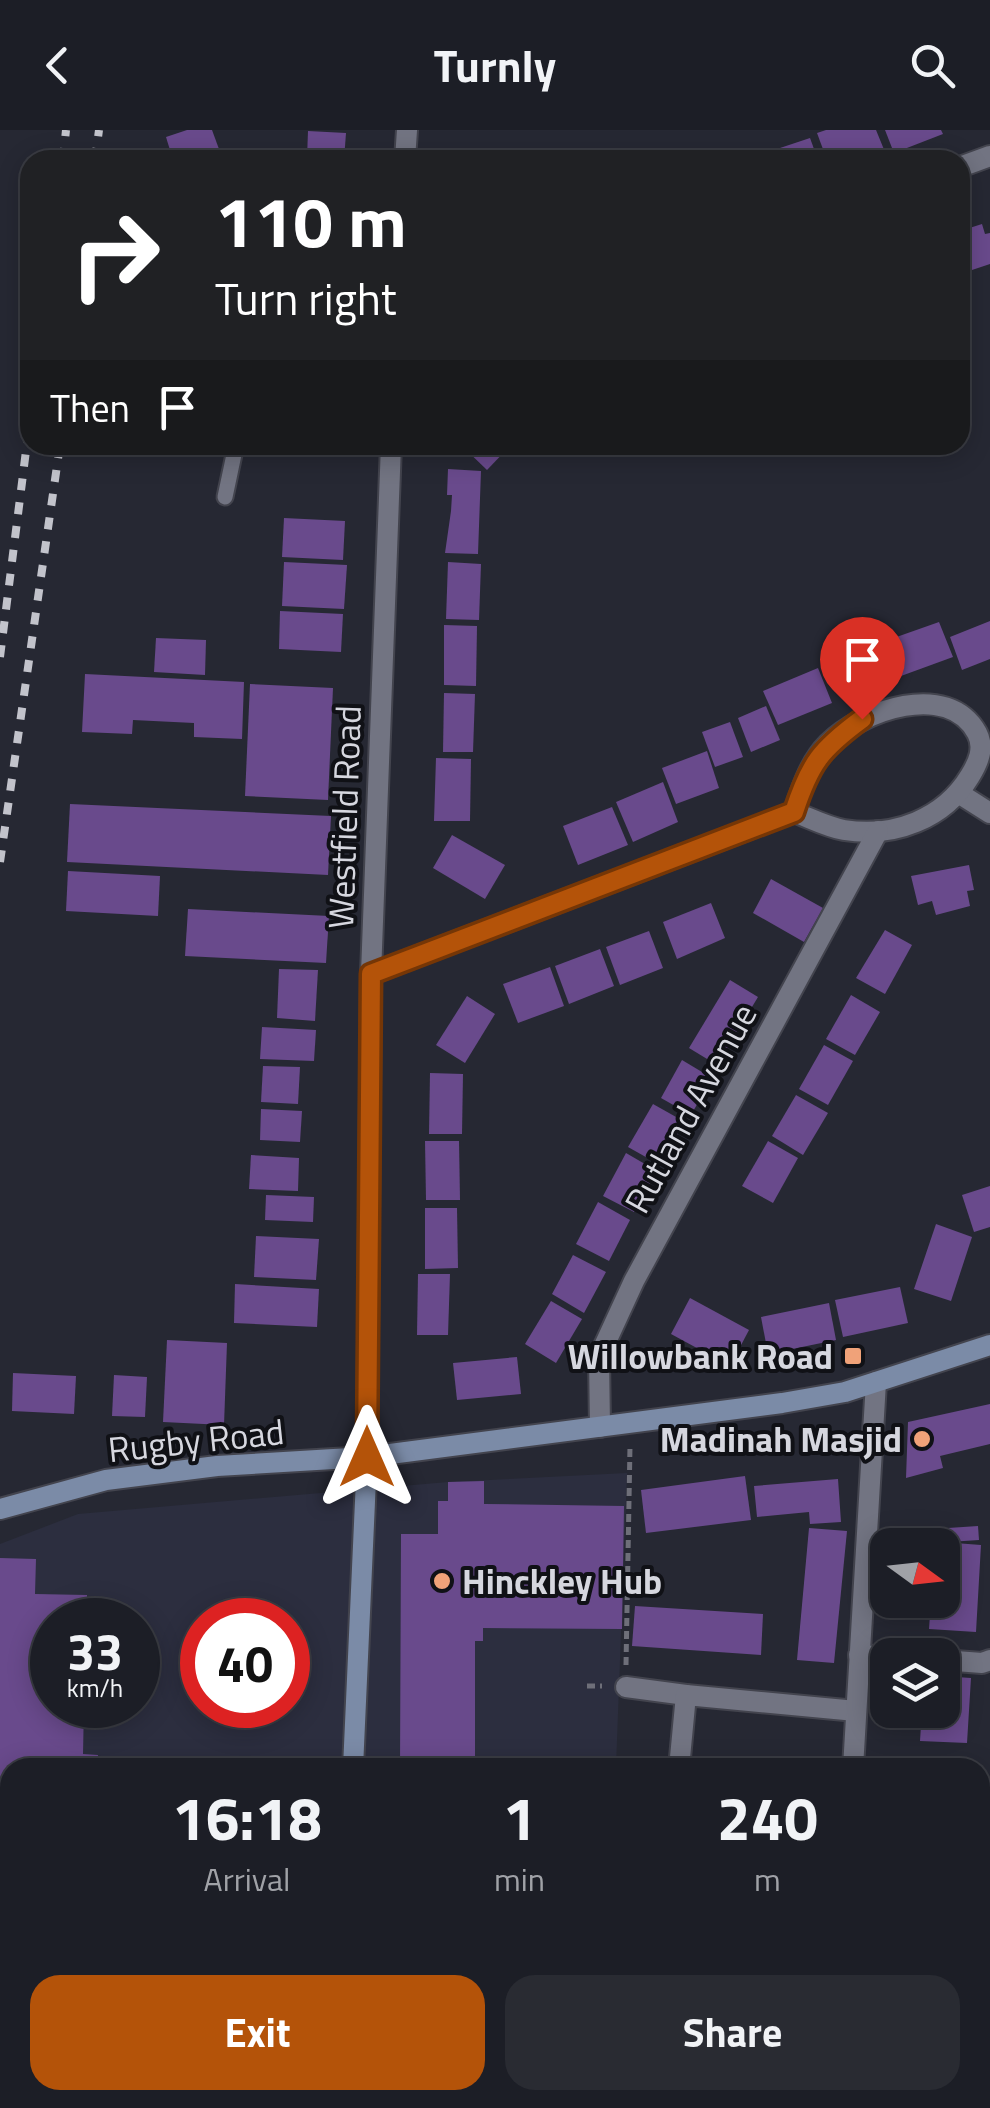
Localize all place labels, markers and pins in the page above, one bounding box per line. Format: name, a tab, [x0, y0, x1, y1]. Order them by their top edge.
pin	[820, 617, 905, 720]
place label: Willowbank Road	[568, 1329, 833, 1383]
marker: Willowbank Road	[842, 1345, 864, 1367]
place label: Madinah Masjid	[660, 1412, 902, 1466]
marker: Madinah Masjid	[911, 1428, 933, 1450]
place label: Hinckley Hub	[462, 1554, 662, 1608]
marker: Hinckley Hub	[431, 1570, 453, 1592]

